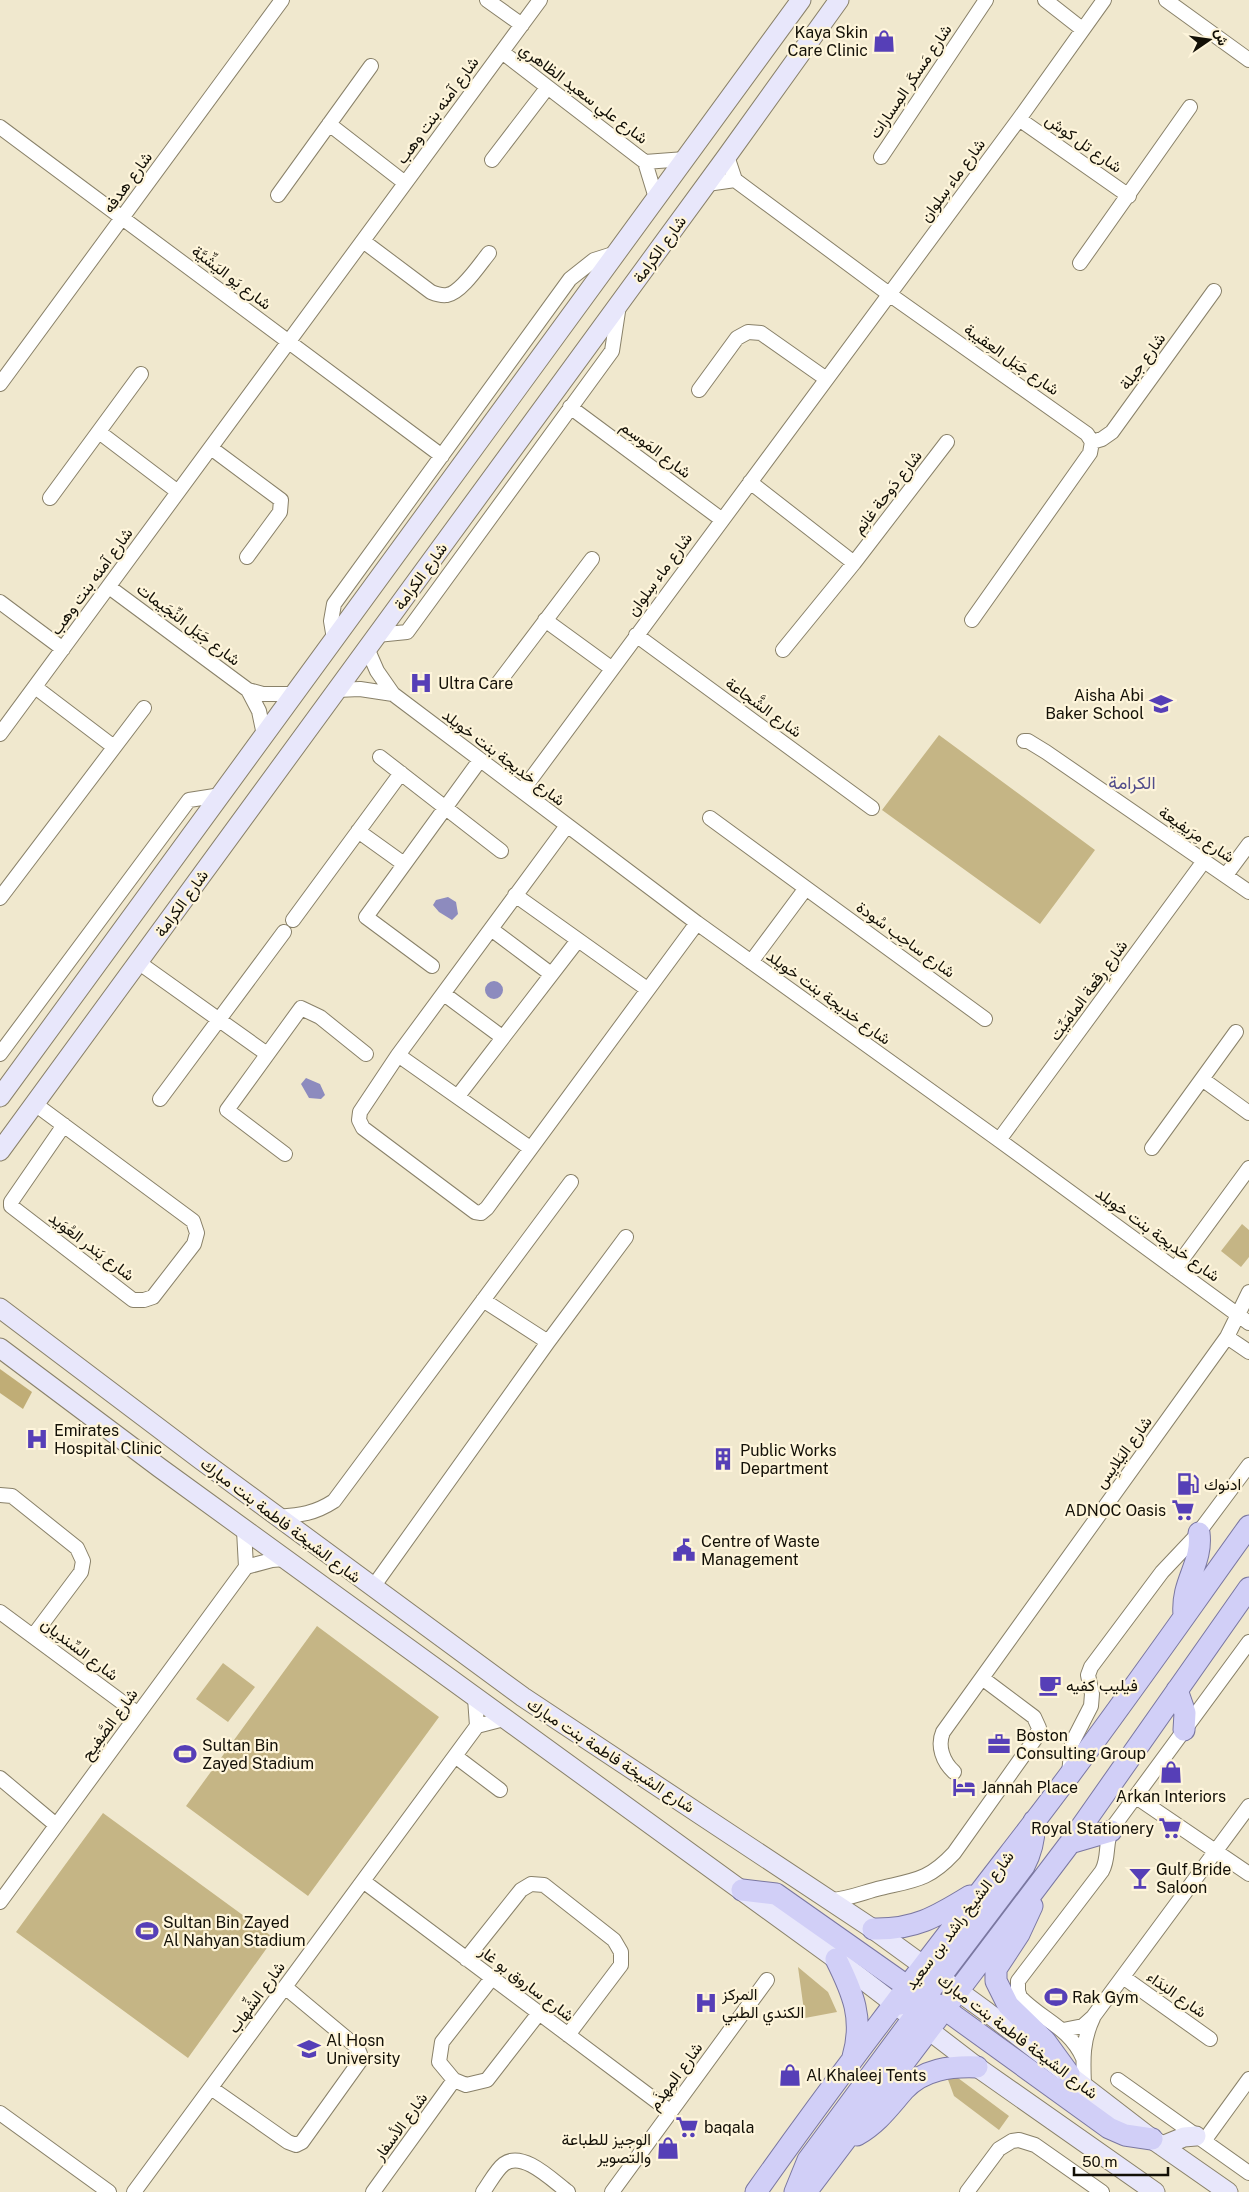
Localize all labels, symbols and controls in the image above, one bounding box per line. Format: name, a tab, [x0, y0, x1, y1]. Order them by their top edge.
north arrow	[1184, 15, 1234, 65]
street label: شارع مَسكَر المِسارات	[865, 21, 957, 143]
place label: Kaya Skin Care Clinic	[788, 23, 868, 60]
text: ش	[1211, 27, 1231, 47]
shop icon: Kaya Skin Care Clinic	[871, 28, 897, 54]
street label: شارع علي سعيد الظاهري	[513, 39, 652, 151]
street label: شارع آمنه بنت وهب	[392, 53, 484, 169]
street label: شارع تل كوش	[1041, 110, 1126, 178]
street label: شارع ماء سِلوان	[916, 135, 991, 227]
street label: شارع هدفه	[99, 148, 158, 218]
street label: شارع الكرامة	[629, 212, 692, 288]
street label: شارع يَو اليَشِّيَّة	[187, 240, 276, 315]
street label: شارع جَبَل العِقيبة	[959, 319, 1063, 401]
street label: شارع جبلة	[1115, 329, 1171, 395]
street label: شارع المَوسِم	[615, 417, 695, 484]
street label: شارع دَوحة غانِم	[849, 447, 928, 539]
street label: شارع آمنه بنت وهب	[46, 524, 138, 640]
street label: شارع ماء سِلوان	[623, 529, 698, 621]
street label: شارع الكرامة	[390, 539, 453, 615]
street label: شارع جَبَل النِّجَيمات	[132, 579, 244, 671]
hospital icon: Ultra Care	[408, 670, 434, 696]
street label: شارع الشَّجاعة	[721, 672, 807, 743]
place label: Ultra Care	[438, 674, 513, 693]
place label: Aisha Abi Baker School	[1045, 686, 1144, 723]
school or university icon: Aisha Abi Baker School	[1148, 691, 1174, 717]
street label: شارع خديجة بنت خويلد	[437, 705, 569, 811]
district label: الكرامة	[1108, 772, 1156, 794]
street label: شارع مِرَيفِيعة	[1154, 802, 1238, 868]
street label: شارع الكرامة	[151, 866, 214, 942]
street label: شارع ساحِب سُودة	[852, 897, 959, 983]
street label: شارع رِقعة المامَيِّت	[1045, 936, 1134, 1046]
street label: شارع خديجة بنت خويلد	[762, 946, 894, 1050]
street label: شارع خديجة بنت خويلد	[1091, 1183, 1223, 1287]
street label: شارع بَندر العُوَيد	[44, 1208, 138, 1286]
street label: شارع اليَلايِس	[1091, 1412, 1158, 1494]
place label: Emirates Hospital Clinic	[54, 1421, 162, 1458]
hospital icon: Emirates Hospital Clinic	[24, 1426, 50, 1452]
place label: Public Works Department	[740, 1441, 837, 1478]
building icon: Public Works Department	[710, 1446, 736, 1472]
street label: شارع الشيخة فاطمة بنت مبارك	[196, 1454, 365, 1588]
fuel station icon: ادنوك	[1175, 1471, 1201, 1497]
place label: ادنوك	[1204, 1475, 1241, 1495]
supermarket icon: ADNOC Oasis	[1170, 1497, 1196, 1523]
place label: ADNOC Oasis	[1064, 1501, 1166, 1520]
place label: Centre of Waste Management	[701, 1532, 820, 1569]
public building icon: Centre of Waste Management	[671, 1537, 697, 1563]
street label: شارع السِّندِيان	[36, 1614, 122, 1686]
cafe icon: فيليب كفيه	[1037, 1672, 1063, 1698]
place label: فيليب كفيه	[1066, 1676, 1138, 1695]
street label: شارع الصَّفِيح	[77, 1685, 143, 1765]
street label: شارع الشيخة فاطمة بنت مبارك	[522, 1694, 698, 1818]
place label: Boston Consulting Group	[1016, 1726, 1146, 1763]
office icon: Boston Consulting Group	[986, 1731, 1012, 1757]
place label: Sultan Bin Zayed Stadium	[202, 1736, 314, 1773]
sports icon: Sultan Bin Zayed Stadium	[172, 1741, 198, 1767]
shop icon: Arkan Interiors	[1158, 1759, 1184, 1785]
hotel icon: Jannah Place	[951, 1774, 977, 1800]
place label: Jannah Place	[981, 1778, 1078, 1797]
place label: Arkan Interiors	[1116, 1787, 1226, 1806]
supermarket icon: Royal Stationery	[1157, 1815, 1183, 1841]
place label: Royal Stationery	[1031, 1819, 1154, 1838]
street label: شارع الشيخ راشد بن سعيد	[901, 1847, 1019, 1995]
place label: Gulf Bride Saloon	[1156, 1860, 1231, 1897]
bar icon: Gulf Bride Saloon	[1127, 1865, 1153, 1891]
place label: Sultan Bin Zayed Al Nahyan Stadium	[163, 1913, 306, 1950]
sports icon: Sultan Bin Zayed Al Nahyan Stadium	[134, 1918, 160, 1944]
street label: شارع ساروق بو غار	[473, 1941, 578, 2027]
street label: شارع الشِّهاب	[223, 1957, 290, 2038]
street label: شارع النِدَاء	[1142, 1967, 1210, 2023]
street label: شارع الشيخة فاطمة بنت مبارك	[933, 1970, 1102, 2104]
sports icon: Rak Gym	[1043, 1984, 1069, 2010]
place label: المركز الكندي الطبي	[721, 1985, 804, 2026]
place label: Rak Gym	[1072, 1988, 1139, 2007]
hospital icon: المركز الكندي الطبي	[693, 1990, 719, 2016]
place label: Al Hosn University	[326, 2031, 401, 2068]
school or university icon: Al Hosn University	[296, 2036, 322, 2062]
street label: شارع المِهذَم	[644, 2038, 708, 2115]
shop icon: Al Khaleej Tents	[777, 2062, 803, 2088]
place label: Al Khaleej Tents	[806, 2066, 926, 2085]
street label: شارع الأسفار	[369, 2089, 433, 2166]
supermarket icon: baqala	[674, 2114, 700, 2140]
place label: baqala	[704, 2118, 754, 2137]
place label: الوجيز للطباعة والتصوير	[562, 2130, 651, 2168]
shop icon: الوجيز للطباعة والتصوير	[655, 2135, 681, 2161]
scale bar	[1074, 2144, 1168, 2176]
text: 50 m	[1082, 2153, 1117, 2170]

